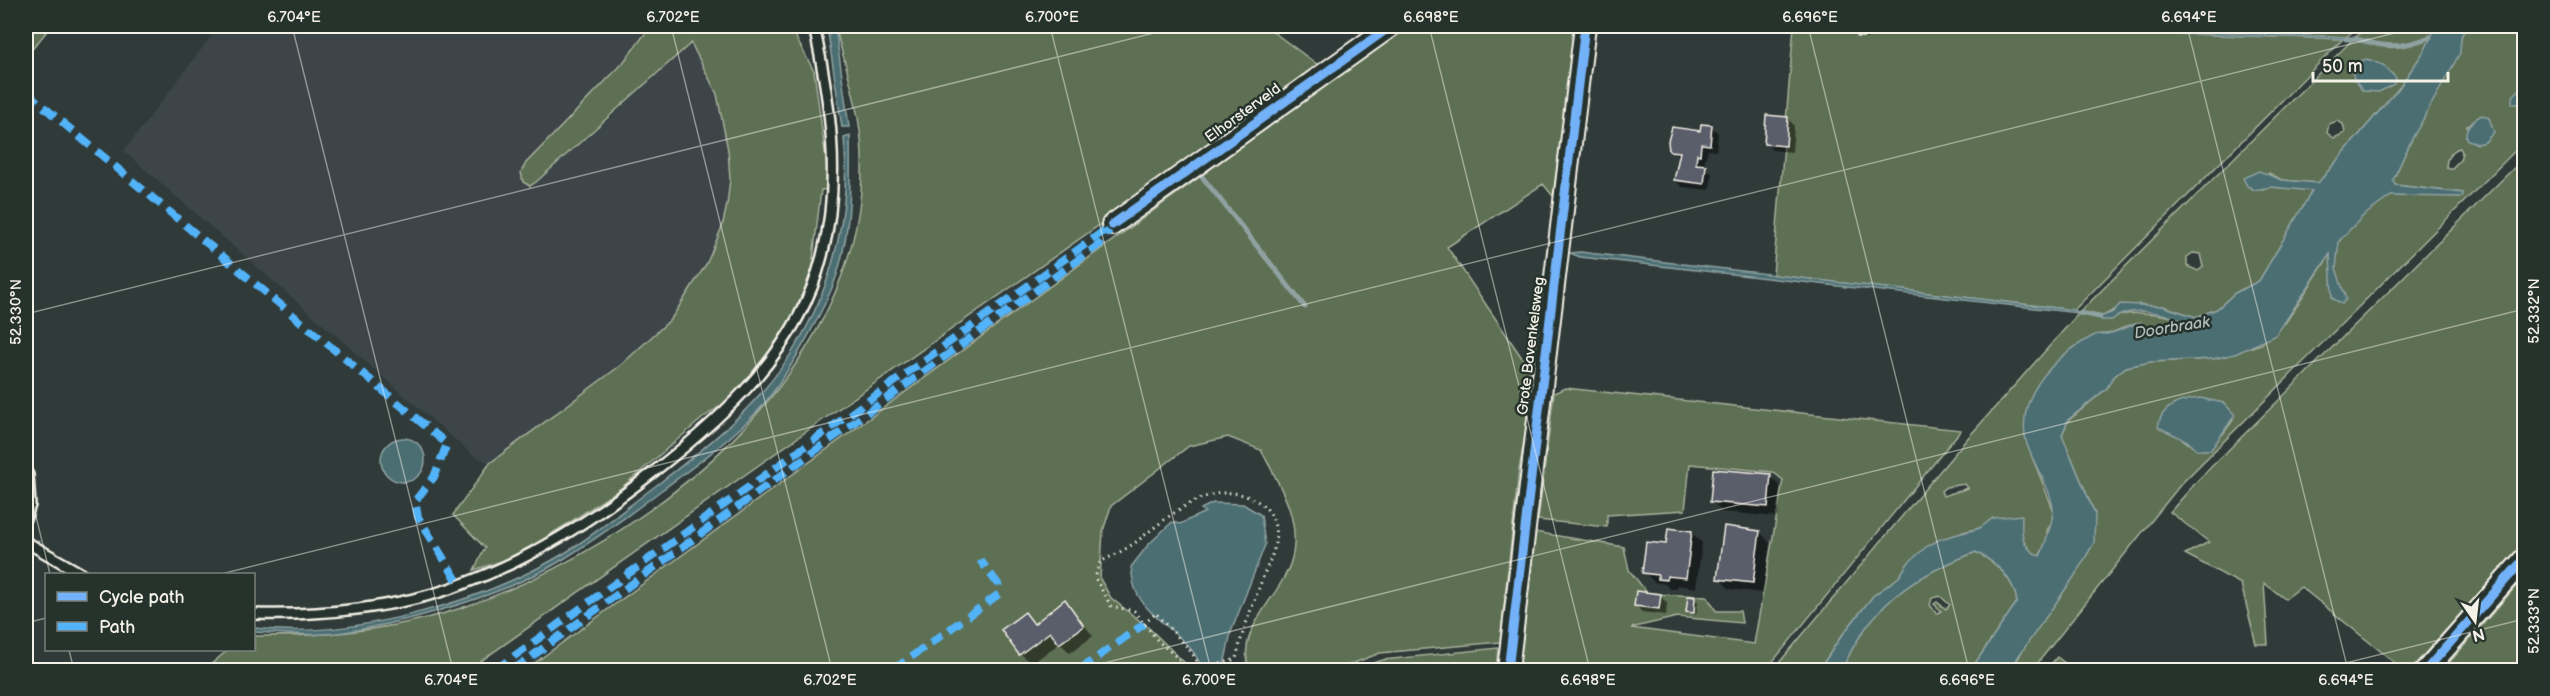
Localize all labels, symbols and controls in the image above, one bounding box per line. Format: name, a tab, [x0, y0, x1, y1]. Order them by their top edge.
text: 6.704°E	[267, 8, 321, 27]
text: 6.702°E	[646, 8, 700, 27]
text: 6.700°E	[1025, 8, 1079, 27]
text: 6.698°E	[1403, 8, 1459, 27]
text: 6.696°E	[1782, 8, 1838, 27]
text: 6.694°E	[2161, 8, 2217, 27]
scale bar	[2313, 45, 2448, 83]
text: 50 m	[2322, 56, 2363, 77]
street label: Elhorsterveld	[1201, 79, 1285, 147]
street label: Grote Bavenkelsweg	[1513, 276, 1549, 416]
text: 52.332°N	[2525, 278, 2544, 344]
text: 52.330°N	[7, 279, 26, 345]
water label: Doorbraak	[2133, 312, 2212, 343]
legend	[45, 573, 255, 651]
text: Cycle path	[99, 587, 185, 608]
text: 52.333°N	[2525, 588, 2544, 654]
north arrow	[2445, 591, 2505, 651]
text: Path	[99, 617, 135, 638]
text: N	[2470, 623, 2486, 645]
text: 6.704°E	[424, 671, 478, 690]
text: 6.702°E	[803, 671, 857, 690]
text: 6.700°E	[1182, 671, 1236, 690]
text: 6.698°E	[1560, 671, 1616, 690]
text: 6.696°E	[1939, 671, 1995, 690]
text: 6.694°E	[2318, 671, 2374, 690]

